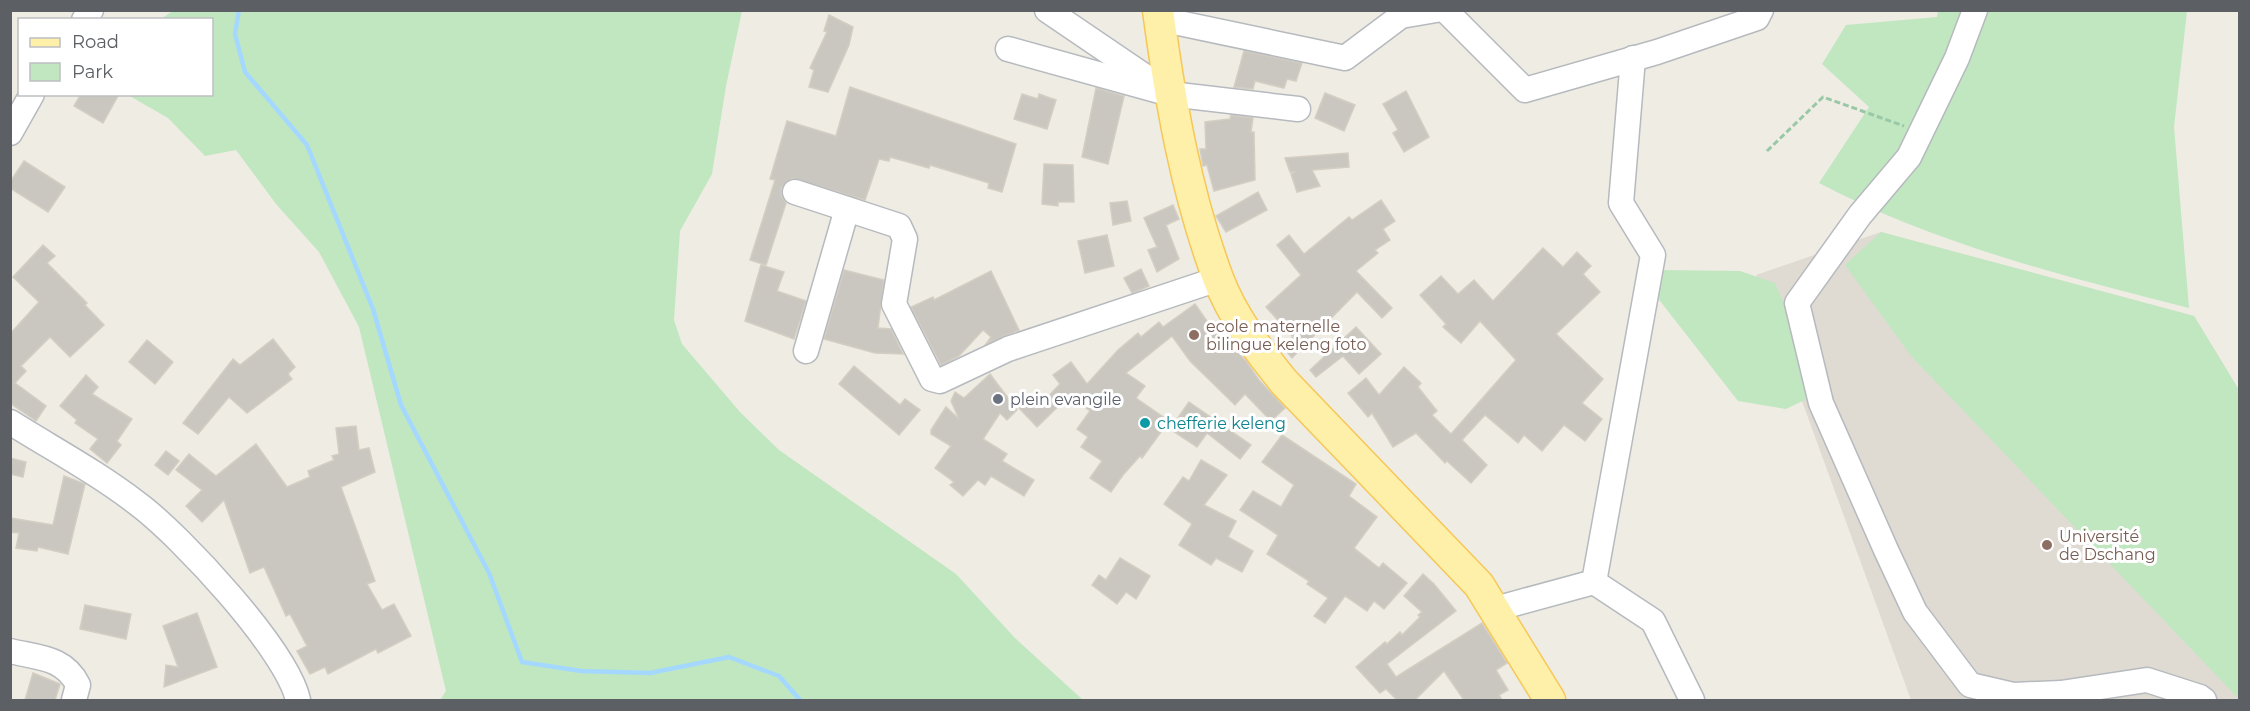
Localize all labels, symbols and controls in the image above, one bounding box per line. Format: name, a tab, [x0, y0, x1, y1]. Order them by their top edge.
legend	[18, 18, 213, 96]
text: Road	[72, 31, 119, 53]
text: Park	[72, 61, 113, 83]
place label: ecole maternelle bilingue keleng foto	[1206, 317, 1367, 354]
marker: ecole maternelle bilingue keleng foto	[1187, 328, 1201, 342]
place label: plein evangile	[1010, 390, 1121, 409]
marker: plein evangile	[991, 392, 1005, 406]
place label: chefferie keleng	[1157, 414, 1286, 433]
marker: chefferie keleng	[1138, 416, 1152, 430]
place label: Université de Dschang	[2059, 527, 2156, 564]
marker: Université de Dschang	[2040, 538, 2054, 552]

